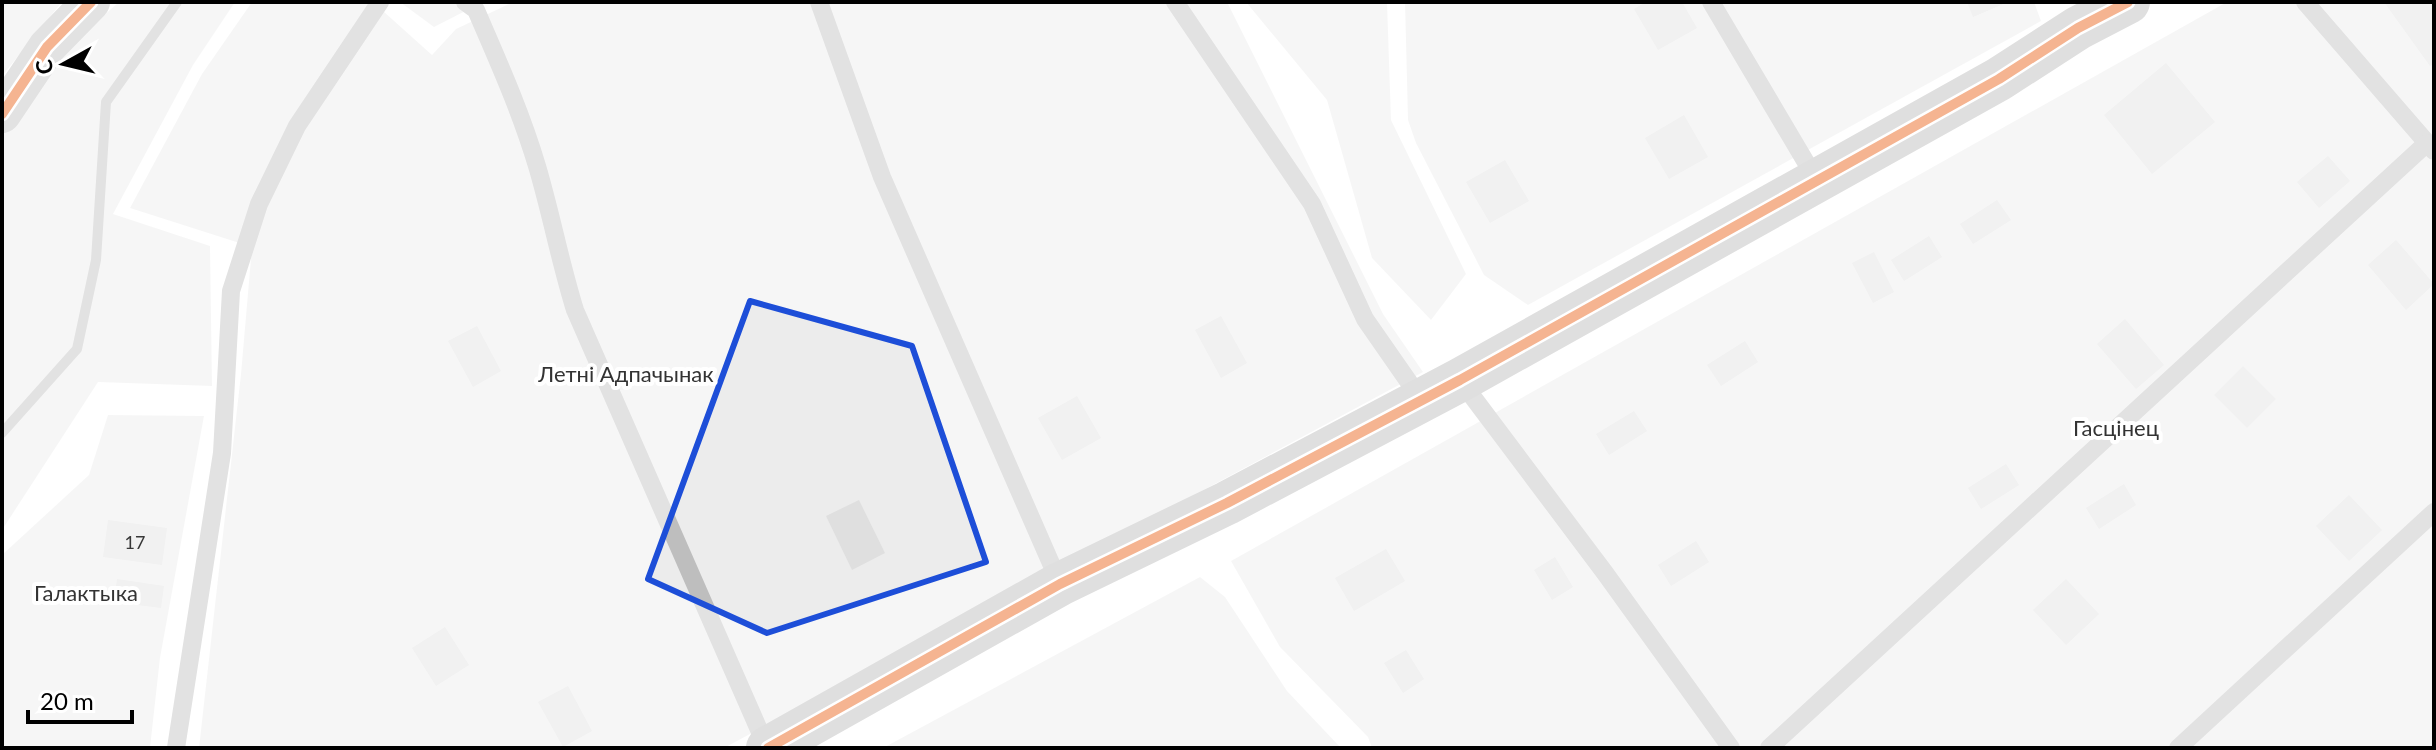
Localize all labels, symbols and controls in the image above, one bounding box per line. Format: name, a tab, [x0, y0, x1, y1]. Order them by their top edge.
north arrow	[24, 24, 104, 104]
text: С	[29, 57, 58, 76]
park label: Летні Адпачынак	[537, 360, 714, 387]
park label: Гасцінец	[2073, 414, 2159, 441]
house number: 17	[125, 531, 145, 553]
park label: Галактыка	[34, 579, 138, 606]
scale bar	[28, 674, 132, 724]
text: 20 m	[40, 686, 94, 715]

